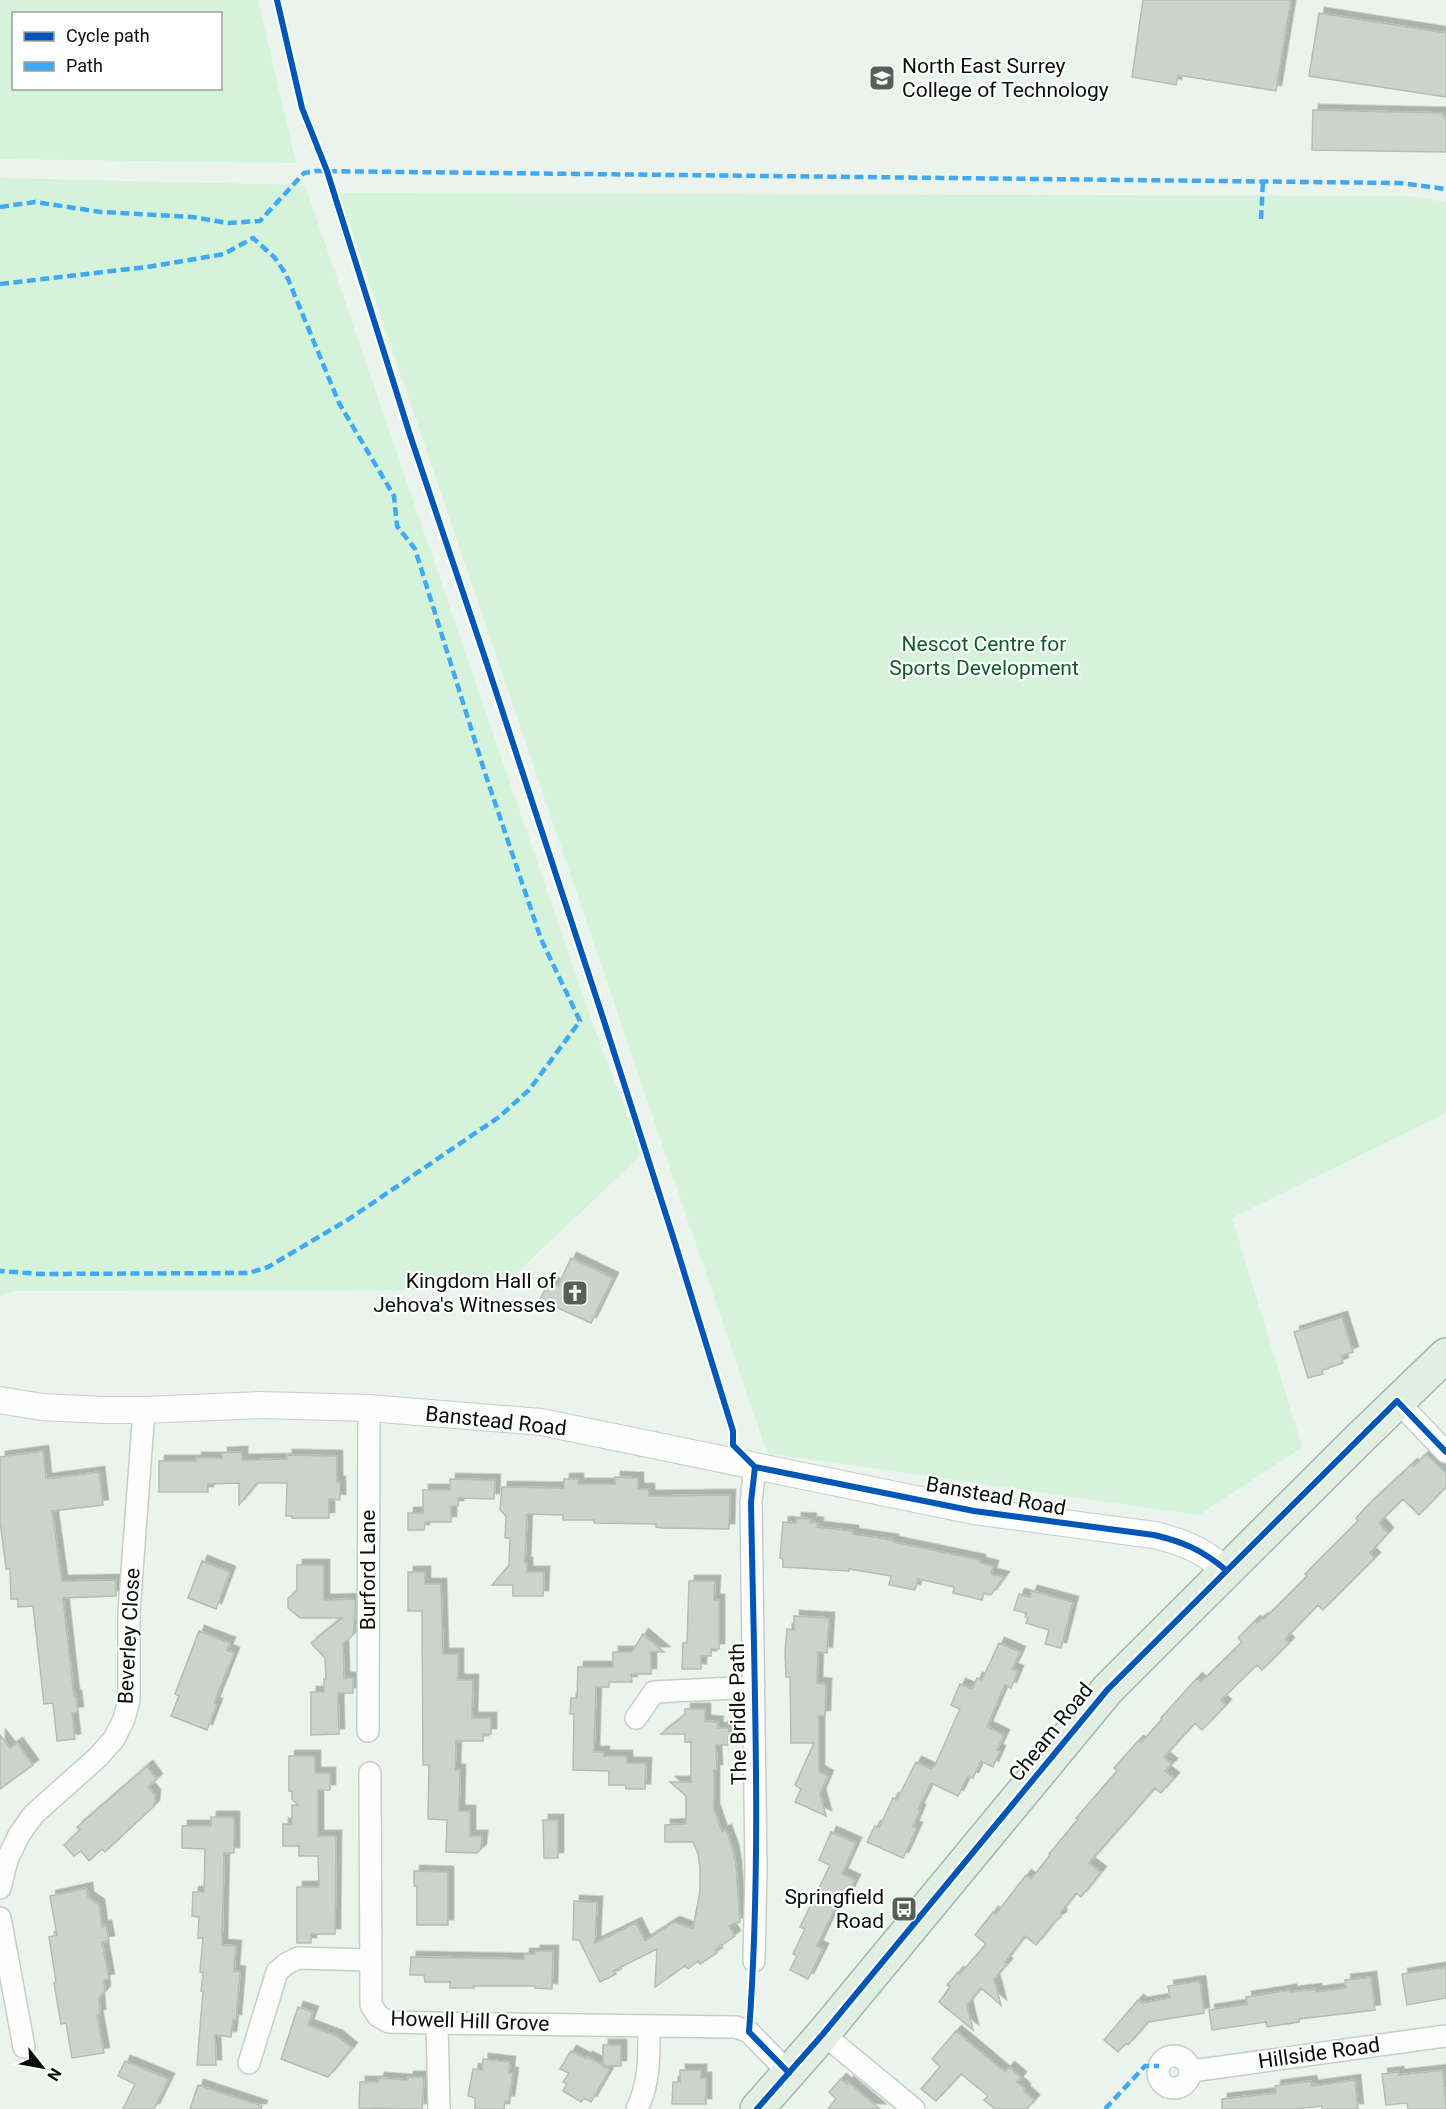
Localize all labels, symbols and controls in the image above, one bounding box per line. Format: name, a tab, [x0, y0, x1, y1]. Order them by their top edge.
legend	[12, 12, 222, 90]
text: Cycle path	[66, 25, 150, 46]
place label: North East Surrey College of Technology	[902, 54, 1109, 102]
text: Path	[66, 55, 103, 76]
school or university icon: North East Surrey College of Technology	[867, 63, 897, 93]
park label: Nescot Centre for Sports Development	[889, 632, 1079, 680]
place label: Kingdom Hall of Jehova's Witnesses	[373, 1269, 557, 1317]
church icon: Kingdom Hall of Jehova's Witnesses	[560, 1278, 590, 1308]
street label: Banstead Road	[424, 1402, 568, 1440]
street label: Banstead Road	[924, 1472, 1068, 1520]
street label: Burford Lane	[356, 1510, 380, 1630]
street label: Beverley Close	[113, 1567, 145, 1705]
street label: The Bridle Path	[725, 1643, 751, 1785]
street label: Cheam Road	[1004, 1678, 1098, 1786]
place label: Springfield Road	[784, 1885, 884, 1933]
bus stop icon: Springfield Road	[889, 1894, 919, 1924]
street label: Howell Hill Grove	[390, 2006, 550, 2036]
street label: Hillside Road	[1257, 2033, 1381, 2073]
north arrow	[12, 2037, 72, 2097]
text: N	[43, 2065, 65, 2084]

